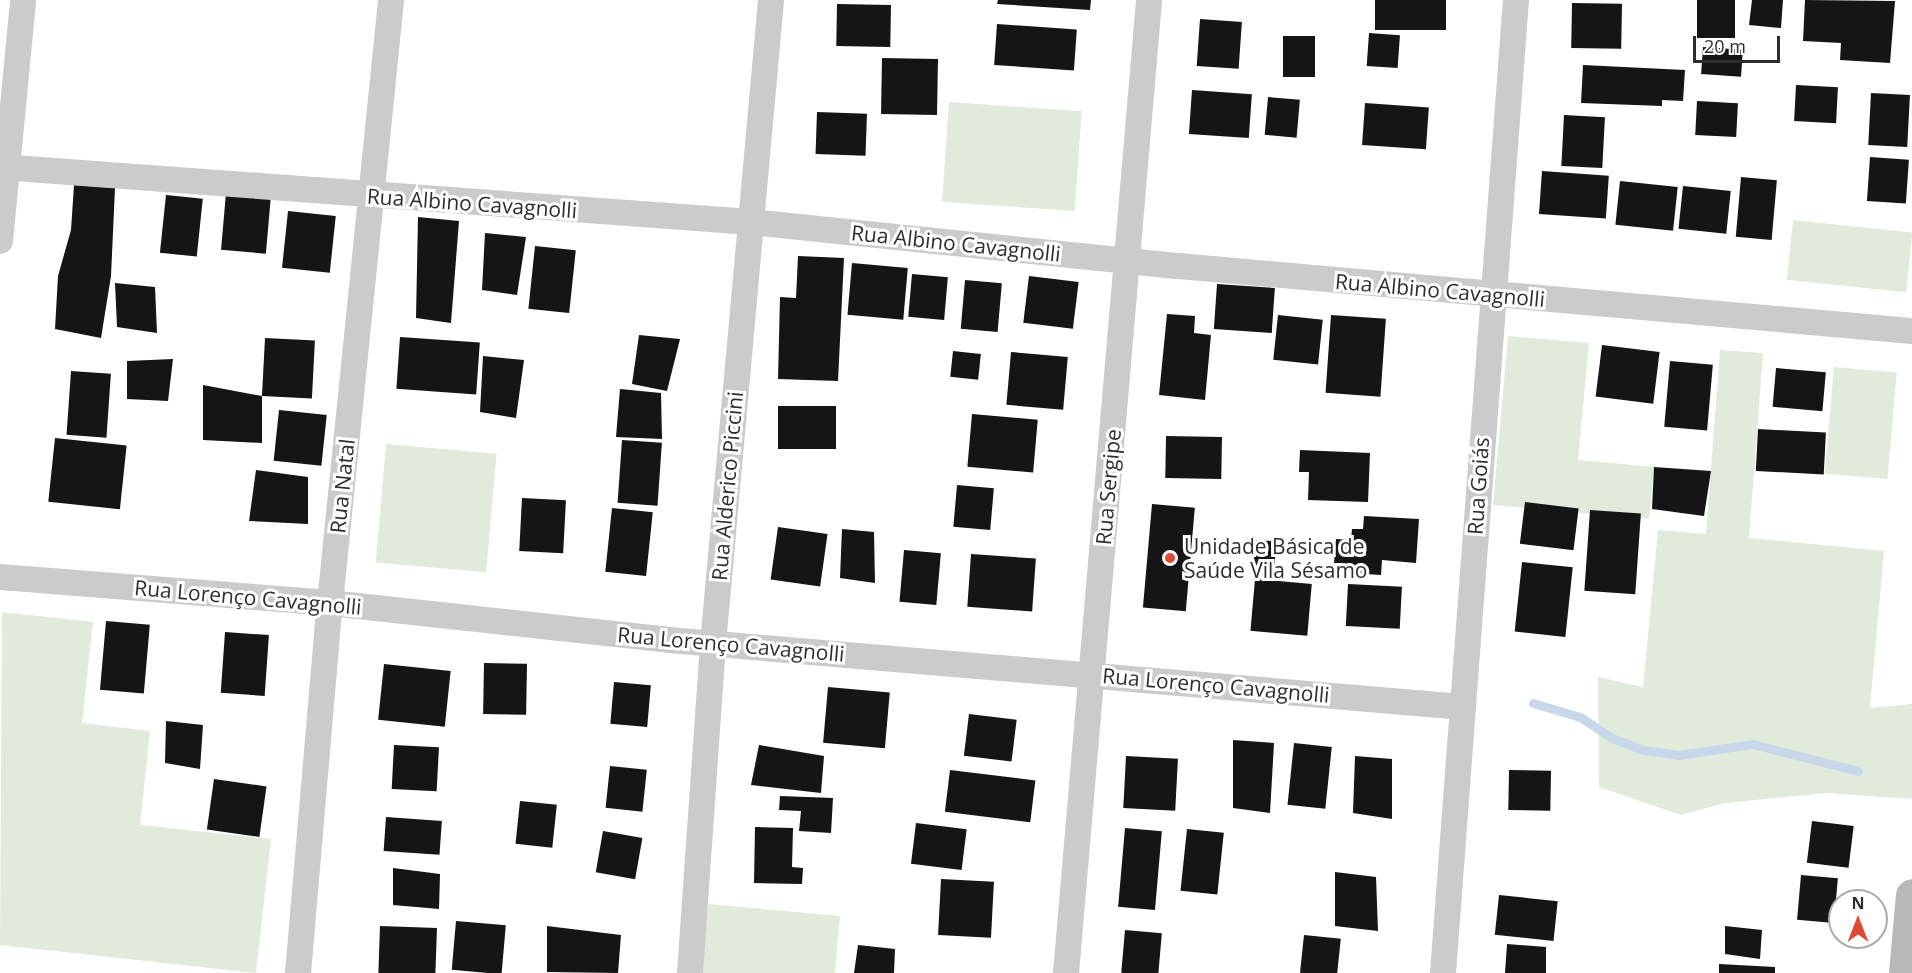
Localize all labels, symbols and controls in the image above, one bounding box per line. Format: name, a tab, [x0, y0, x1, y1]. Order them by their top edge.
scale bar	[1696, 24, 1783, 62]
text: 20 m	[1704, 34, 1746, 58]
street label: Rua Albino Cavagnolli	[366, 183, 578, 223]
street label: Rua Albino Cavagnolli	[850, 219, 1062, 267]
street label: Rua Albino Cavagnolli	[1334, 268, 1546, 312]
street label: Rua Alderico Piccini	[706, 390, 748, 582]
street label: Rua Sergipe	[1090, 428, 1126, 546]
street label: Rua Goiás	[1462, 436, 1494, 536]
street label: Rua Natal	[325, 437, 359, 535]
place label: Unidade Básica de Saúde Vila Sésamo	[1184, 533, 1367, 583]
marker: Unidade Básica de Saúde Vila Sésamo	[1161, 549, 1179, 567]
street label: Rua Lorenço Cavagnolli	[133, 575, 363, 619]
street label: Rua Lorenço Cavagnolli	[616, 622, 846, 666]
street label: Rua Lorenço Cavagnolli	[1101, 663, 1331, 707]
north arrow	[1828, 889, 1888, 949]
text: N	[1851, 892, 1865, 914]

